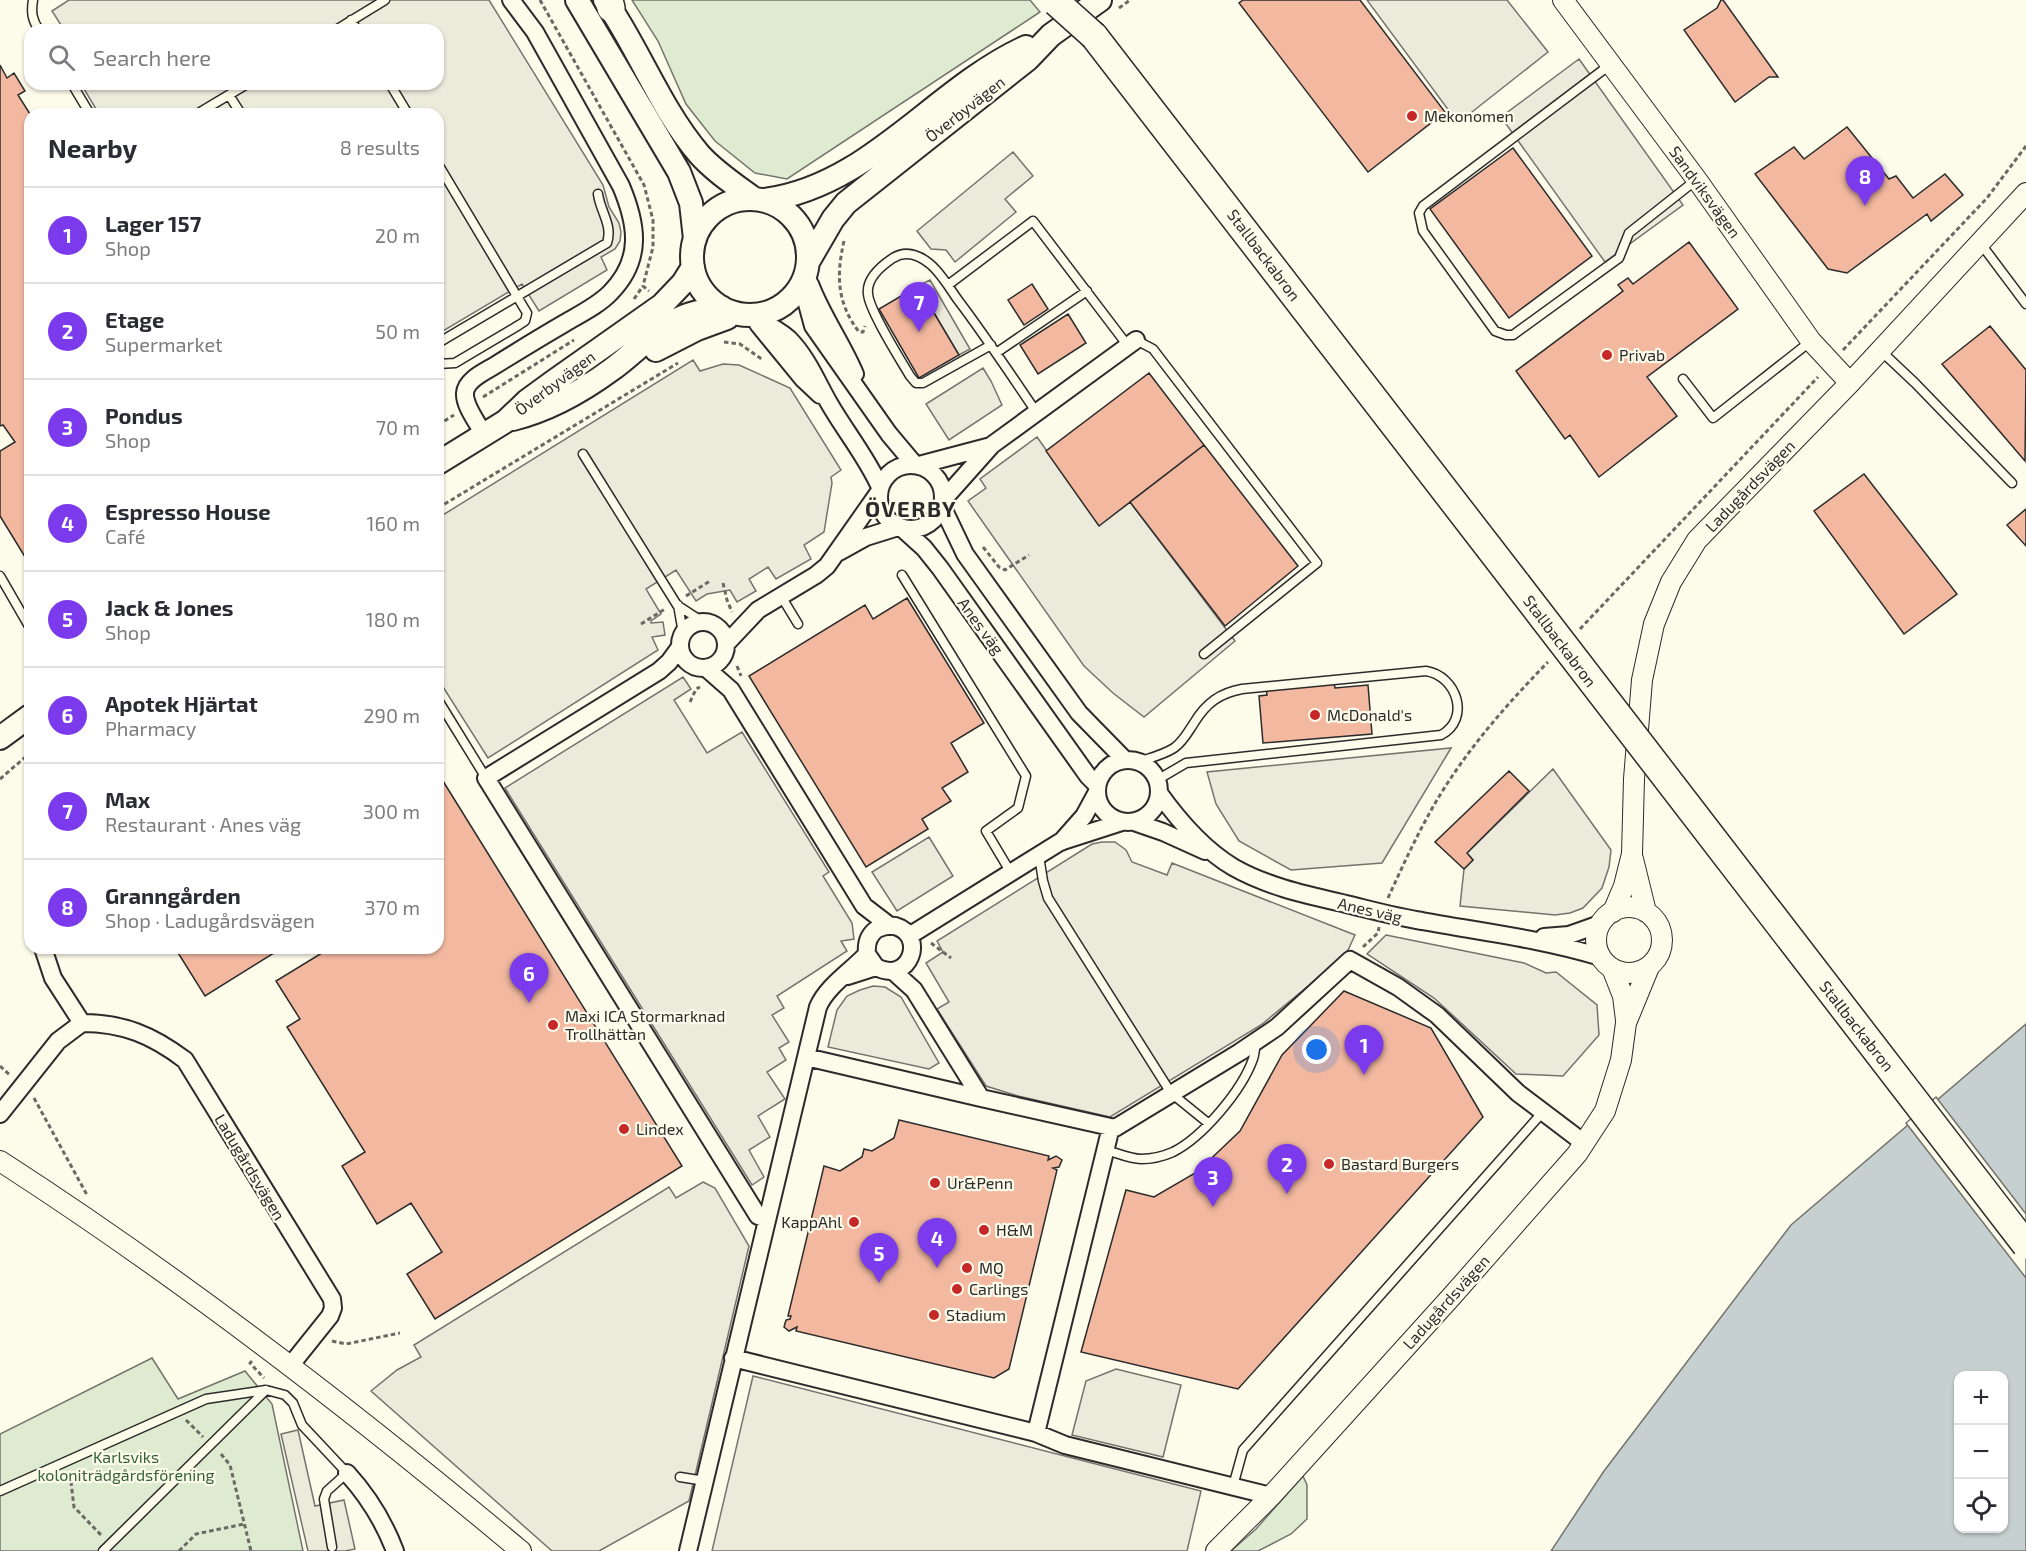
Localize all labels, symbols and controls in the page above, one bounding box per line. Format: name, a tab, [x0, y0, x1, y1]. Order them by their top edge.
search box	[24, 24, 444, 90]
icon: search	[45, 41, 78, 74]
text: Search here	[93, 44, 211, 70]
street label: Överbyvägen	[921, 72, 1008, 145]
place label: Mekonomen	[1424, 106, 1514, 125]
marker: Mekonomen	[1405, 109, 1419, 123]
text: Nearby	[48, 132, 137, 163]
text: 8 results	[340, 135, 420, 159]
street label: Sandviksvägen	[1666, 142, 1745, 241]
pin: 8	[1846, 156, 1884, 206]
street label: Stallbackabron	[1224, 205, 1305, 304]
text: Lager 157	[105, 210, 201, 236]
text: 1	[63, 223, 72, 247]
text: 20 m	[375, 223, 420, 247]
text: Shop	[105, 236, 151, 260]
pin: 7	[900, 282, 938, 332]
text: Etage	[105, 306, 164, 332]
text: 2	[62, 319, 73, 343]
text: 50 m	[375, 319, 420, 343]
text: Supermarket	[105, 332, 223, 356]
place label: Privab	[1619, 345, 1665, 364]
street label: Överbyvägen	[511, 346, 599, 419]
marker: Privab	[1600, 348, 1614, 362]
text: Pondus	[105, 402, 183, 428]
text: 3	[62, 415, 73, 439]
text: 70 m	[376, 415, 420, 439]
text: Shop	[105, 428, 151, 452]
street label: Ladugårdsvägen	[1701, 436, 1798, 536]
district label: ÖVERBY	[865, 495, 957, 521]
text: Espresso House	[105, 498, 271, 524]
text: 4	[61, 511, 74, 535]
text: 160 m	[367, 511, 420, 535]
text: Café	[105, 524, 146, 548]
street label: Stallbackabron	[1520, 591, 1601, 690]
text: Jack & Jones	[105, 594, 234, 620]
street label: Anes väg	[955, 594, 1008, 658]
text: 5	[62, 607, 73, 631]
text: 180 m	[366, 607, 420, 631]
text: Shop	[105, 620, 151, 644]
text: Apotek Hjärtat	[105, 690, 258, 716]
text: 6	[62, 703, 73, 727]
text: 290 m	[363, 703, 420, 727]
place label: McDonald's	[1327, 705, 1412, 724]
marker: McDonald's	[1308, 708, 1322, 722]
text: Pharmacy	[105, 716, 196, 740]
text: Max	[105, 786, 150, 812]
text: 7	[62, 799, 73, 823]
text: 300 m	[363, 799, 420, 823]
text: Restaurant · Anes väg	[105, 812, 301, 836]
text: Granngården	[105, 882, 241, 908]
street label: Anes väg	[1336, 893, 1404, 926]
text: 8	[61, 895, 74, 919]
text: 370 m	[365, 895, 420, 919]
text: Shop · Ladugårdsvägen	[105, 908, 315, 932]
pin: 6	[510, 954, 548, 1003]
street label: Stallbackabron	[1816, 977, 1899, 1075]
place label: Maxi ICA Stormarknad Trollhättan	[565, 1006, 725, 1043]
marker: Maxi ICA Stormarknad Trollhättan	[546, 1018, 560, 1032]
pin: 1	[1344, 1026, 1384, 1075]
your location	[1302, 1035, 1331, 1064]
street label: Ladugårdsvägen	[211, 1110, 290, 1223]
place label: Lindex	[636, 1119, 684, 1138]
marker: Lindex	[617, 1122, 631, 1136]
pin: 2	[1268, 1144, 1306, 1194]
place label: Bastard Burgers	[1341, 1154, 1459, 1173]
marker: Bastard Burgers	[1322, 1157, 1336, 1171]
pin: 3	[1194, 1158, 1232, 1207]
place label: Ur&Penn	[947, 1173, 1013, 1192]
marker: Ur&Penn	[928, 1176, 942, 1190]
place label: KappAhl	[781, 1212, 842, 1231]
marker: KappAhl	[847, 1215, 861, 1229]
pin: 4	[918, 1218, 956, 1268]
place label: H&M	[996, 1220, 1033, 1239]
marker: H&M	[977, 1223, 991, 1237]
pin: 5	[860, 1234, 898, 1283]
street label: Ladugårdsvägen	[1398, 1251, 1493, 1353]
place label: MQ	[979, 1258, 1004, 1278]
marker: MQ	[960, 1261, 974, 1275]
place label: Carlings	[969, 1279, 1028, 1298]
marker: Carlings	[950, 1282, 964, 1296]
place label: Stadium	[946, 1305, 1006, 1324]
marker: Stadium	[927, 1308, 941, 1322]
map controls	[1954, 1371, 2008, 1533]
button: +	[1954, 1371, 2008, 1425]
button: −	[1954, 1425, 2008, 1479]
park label: Karlsviks koloniträdgårdsförening	[37, 1447, 215, 1484]
button: locate	[1954, 1479, 2008, 1533]

